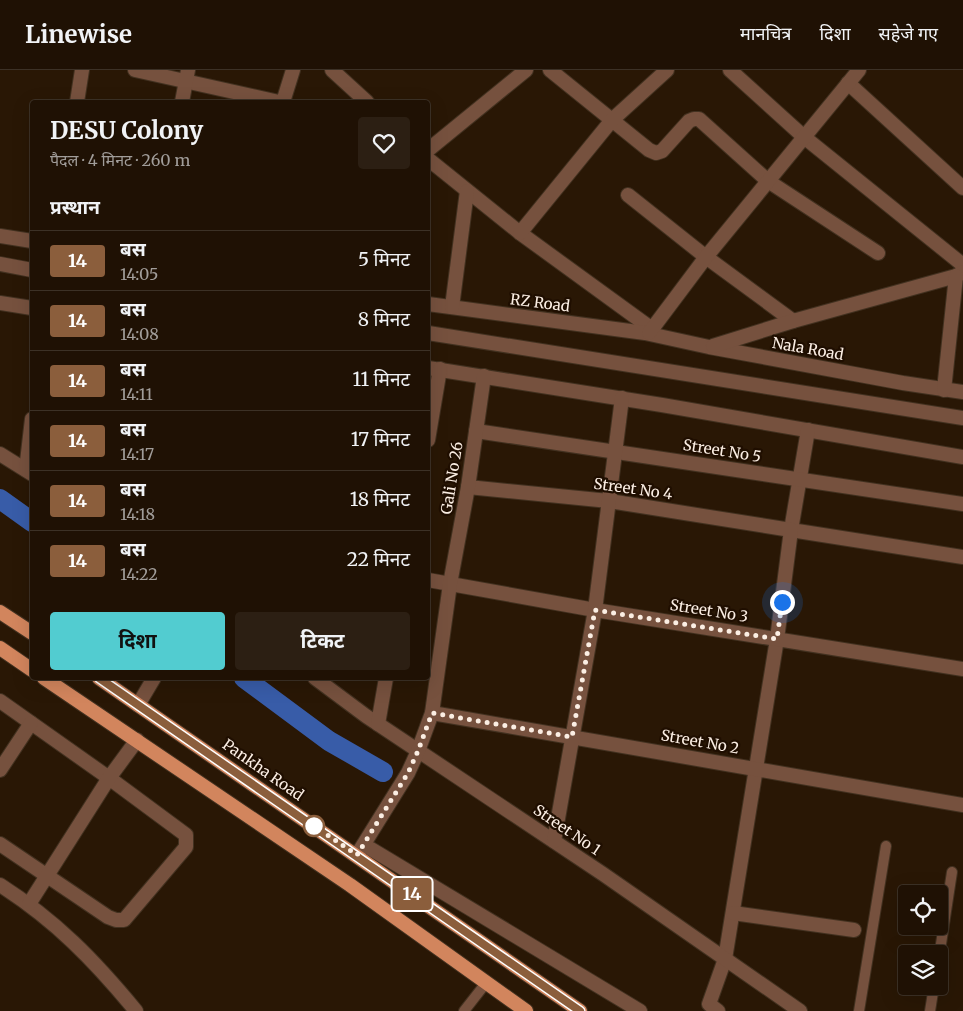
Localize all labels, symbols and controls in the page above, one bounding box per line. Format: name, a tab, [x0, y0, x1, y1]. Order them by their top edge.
text: Linewise	[25, 19, 132, 50]
text: मानचित्र	[740, 22, 791, 45]
text: दिशा	[819, 22, 851, 45]
text: सहेजे गए	[879, 22, 938, 45]
text: DESU Colony	[50, 115, 203, 146]
button: heart	[358, 117, 410, 169]
text: पैदल · 4 मिनट · 260 m	[50, 150, 190, 170]
text: प्रस्थान	[50, 195, 100, 219]
text: बस	[120, 237, 146, 261]
text: 5 मिनट	[358, 247, 410, 271]
text: 14	[68, 249, 87, 272]
text: 14:05	[120, 264, 158, 284]
street label: RZ Road	[509, 289, 571, 316]
text: बस	[120, 297, 146, 321]
text: 8 मिनट	[358, 307, 410, 331]
text: 14	[68, 309, 87, 332]
text: 14:08	[120, 324, 159, 344]
street label: Nala Road	[771, 333, 845, 364]
text: बस	[120, 357, 146, 381]
text: 11 मिनट	[352, 367, 410, 391]
text: 14	[68, 369, 87, 392]
text: 14:11	[120, 384, 153, 404]
text: बस	[120, 417, 146, 441]
text: 17 मिनट	[351, 427, 410, 451]
text: 14	[68, 429, 87, 452]
street label: Street No 5	[682, 435, 763, 466]
street label: Gali No 26	[436, 440, 467, 516]
text: 14:17	[120, 444, 154, 464]
street label: Street No 4	[592, 474, 674, 503]
text: बस	[120, 477, 146, 501]
text: 18 मिनट	[350, 487, 410, 511]
text: 14	[68, 489, 87, 512]
text: 14:18	[120, 504, 155, 524]
text: बस	[120, 537, 146, 561]
text: 22 मिनट	[347, 547, 410, 571]
text: 14	[68, 549, 87, 572]
text: 14:22	[120, 564, 158, 584]
your location	[770, 590, 795, 615]
street label: Street No 3	[669, 595, 750, 626]
button: दिशा	[50, 612, 225, 670]
button: टिकट	[235, 612, 410, 670]
street label: Street No 2	[659, 725, 741, 758]
street label: Pankha Road	[219, 735, 308, 805]
street label: Street No 1	[530, 800, 605, 859]
unlabelled marker	[303, 815, 325, 837]
line badge: 14	[390, 878, 434, 910]
text: 14	[403, 882, 421, 905]
map controls	[898, 885, 948, 995]
button: locate	[898, 885, 948, 935]
button: layers	[898, 945, 948, 995]

